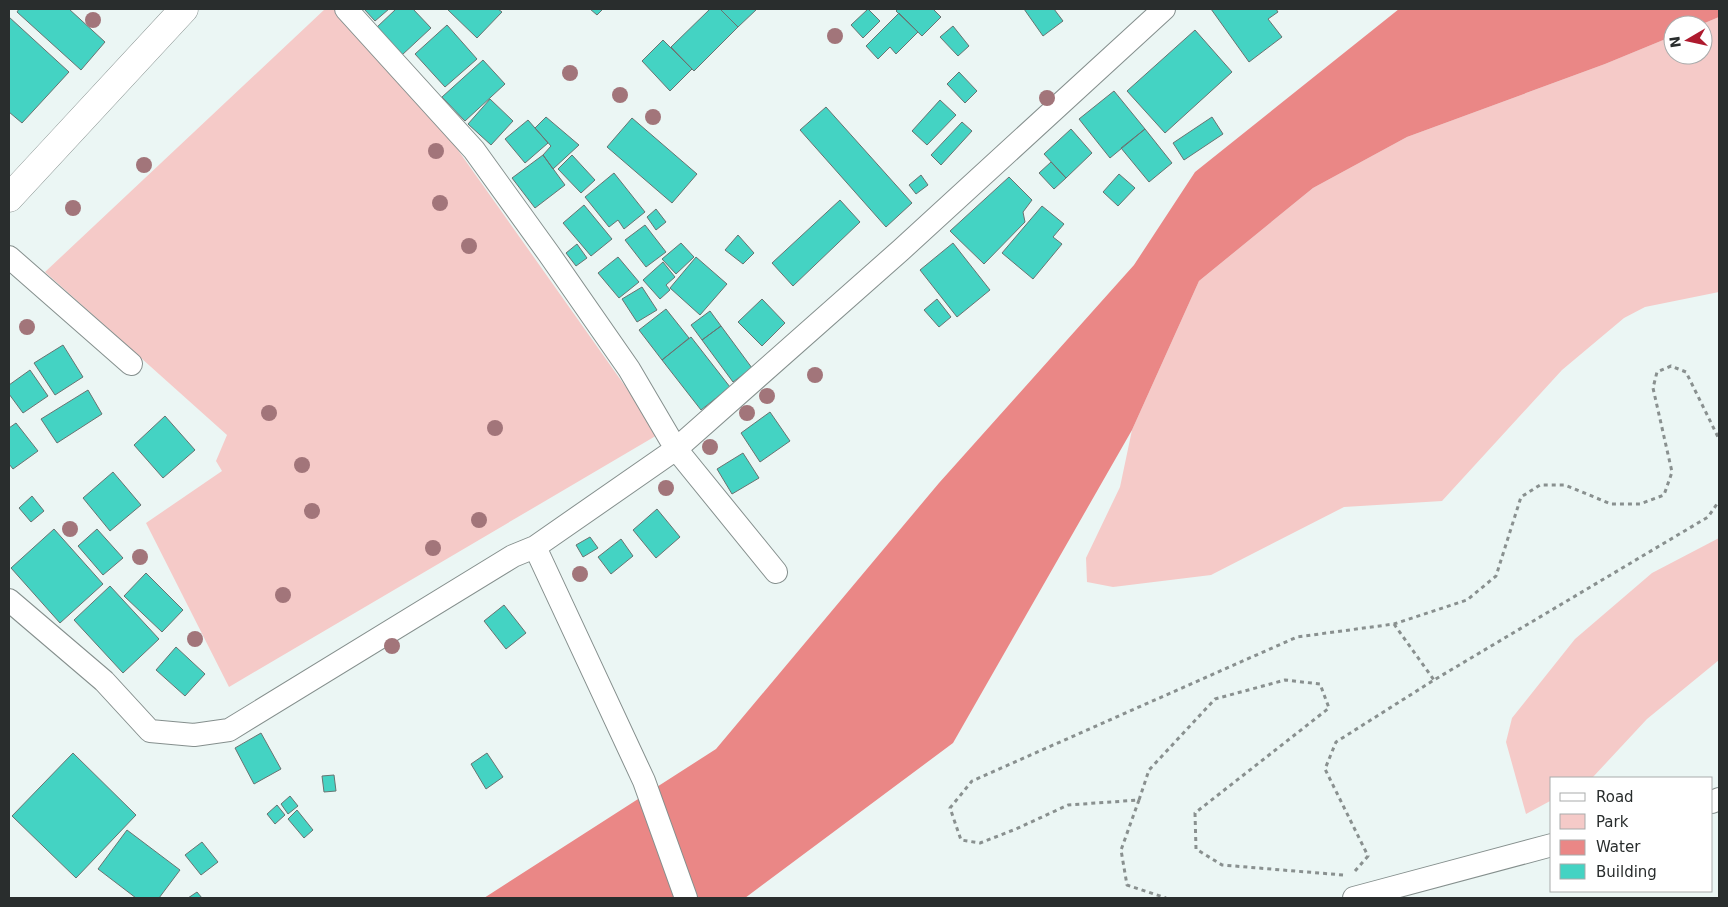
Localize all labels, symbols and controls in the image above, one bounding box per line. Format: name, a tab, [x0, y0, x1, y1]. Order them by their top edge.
north arrow	[1663, 15, 1713, 65]
text: N	[1666, 35, 1684, 49]
legend	[1550, 777, 1713, 892]
text: Road	[1596, 788, 1634, 806]
text: Park	[1596, 813, 1629, 831]
text: Water	[1596, 838, 1641, 856]
text: Building	[1596, 863, 1657, 881]

